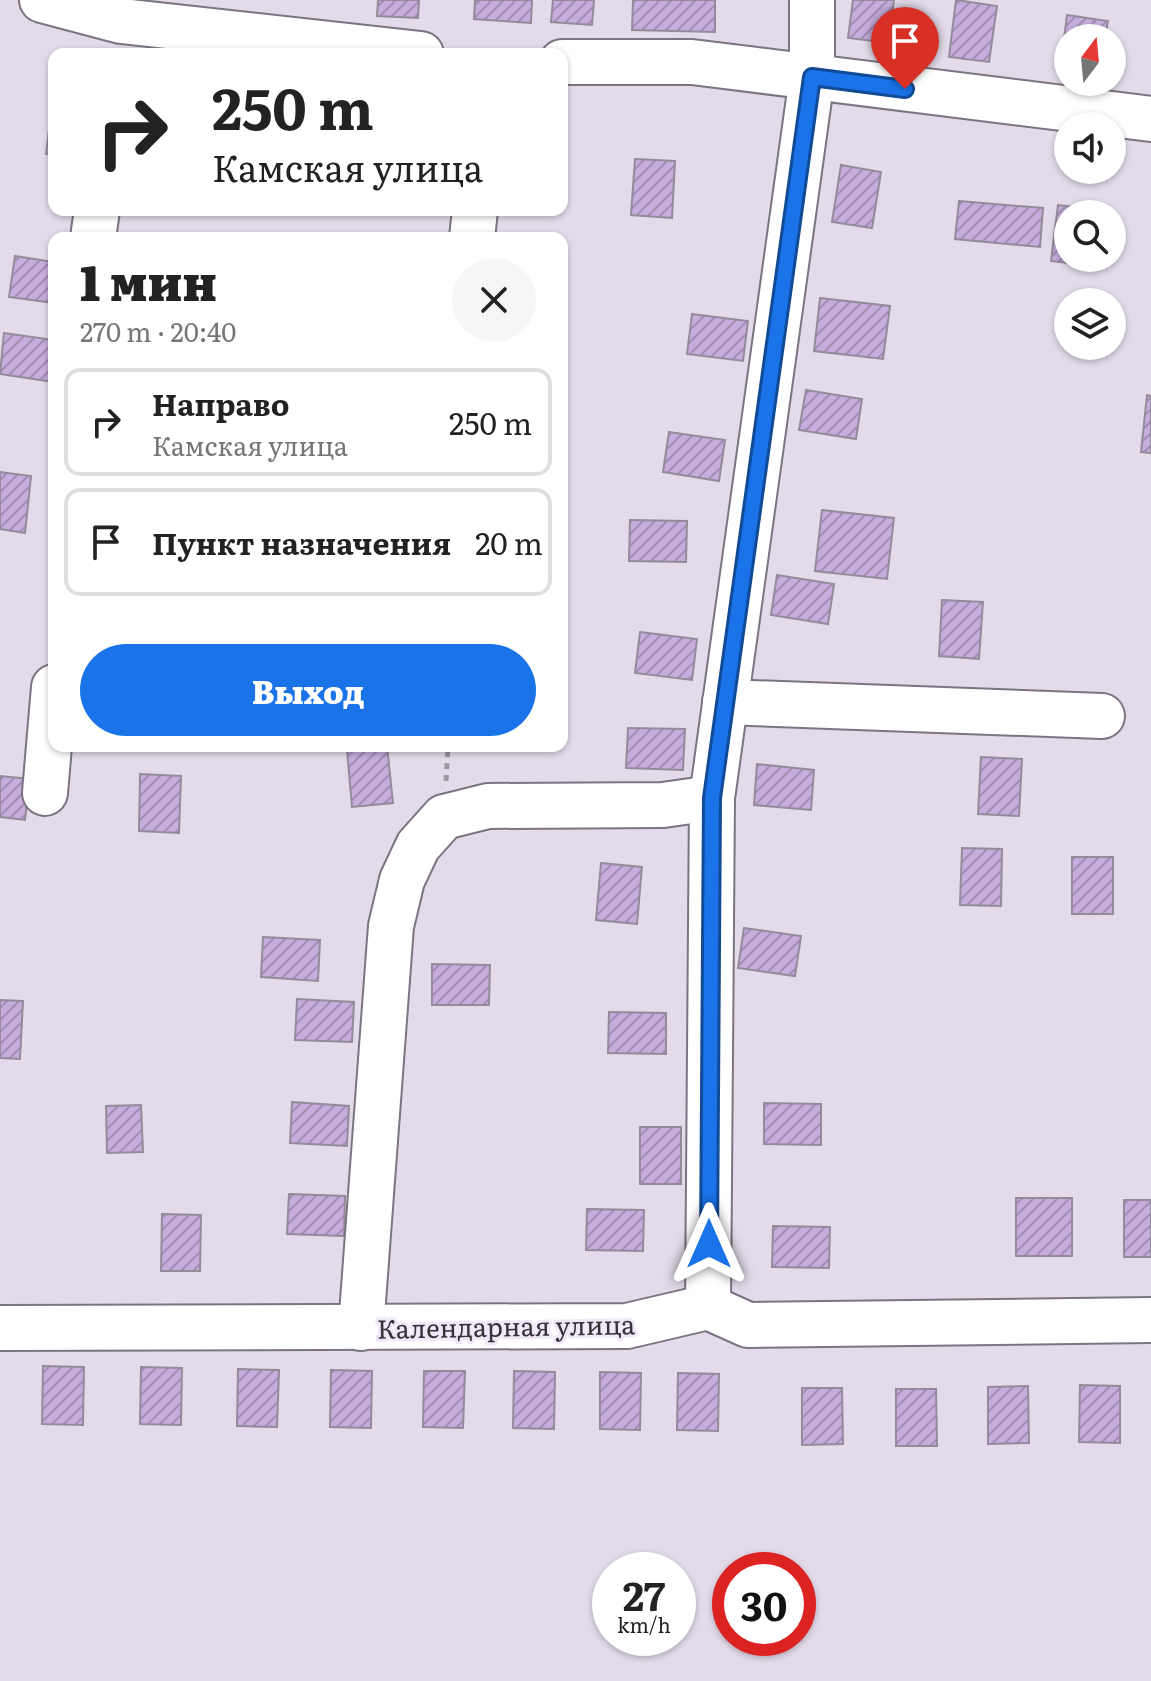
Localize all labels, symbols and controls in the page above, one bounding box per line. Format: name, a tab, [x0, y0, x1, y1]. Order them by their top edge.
pin	[871, 7, 939, 89]
icon: arrive	[883, 19, 927, 63]
north arrow	[1054, 24, 1126, 96]
map controls	[1054, 24, 1126, 360]
text: 250 m	[212, 64, 374, 147]
icon: right	[80, 80, 184, 184]
button: sound	[1054, 112, 1126, 184]
text: Камская улица	[212, 140, 483, 193]
button: search	[1054, 200, 1126, 272]
text: 1 мин	[80, 245, 217, 316]
button: close	[452, 258, 536, 342]
button: layers	[1054, 288, 1126, 360]
text: 270 m · 20:40	[80, 311, 236, 350]
text: Направо	[152, 381, 290, 425]
icon: right	[84, 400, 128, 444]
text: 250 m	[449, 400, 532, 444]
text: Камская улица	[152, 425, 348, 464]
icon: arrive	[84, 520, 128, 564]
text: Пункт назначения	[152, 520, 451, 564]
text: 20 m	[475, 520, 543, 564]
button: Выход	[80, 644, 536, 736]
position arrow	[667, 1202, 751, 1286]
street label: Календарная улица	[376, 1303, 636, 1347]
speed limit sign: 30	[712, 1552, 816, 1656]
text: 27	[623, 1564, 665, 1623]
text: km/h	[617, 1609, 671, 1639]

